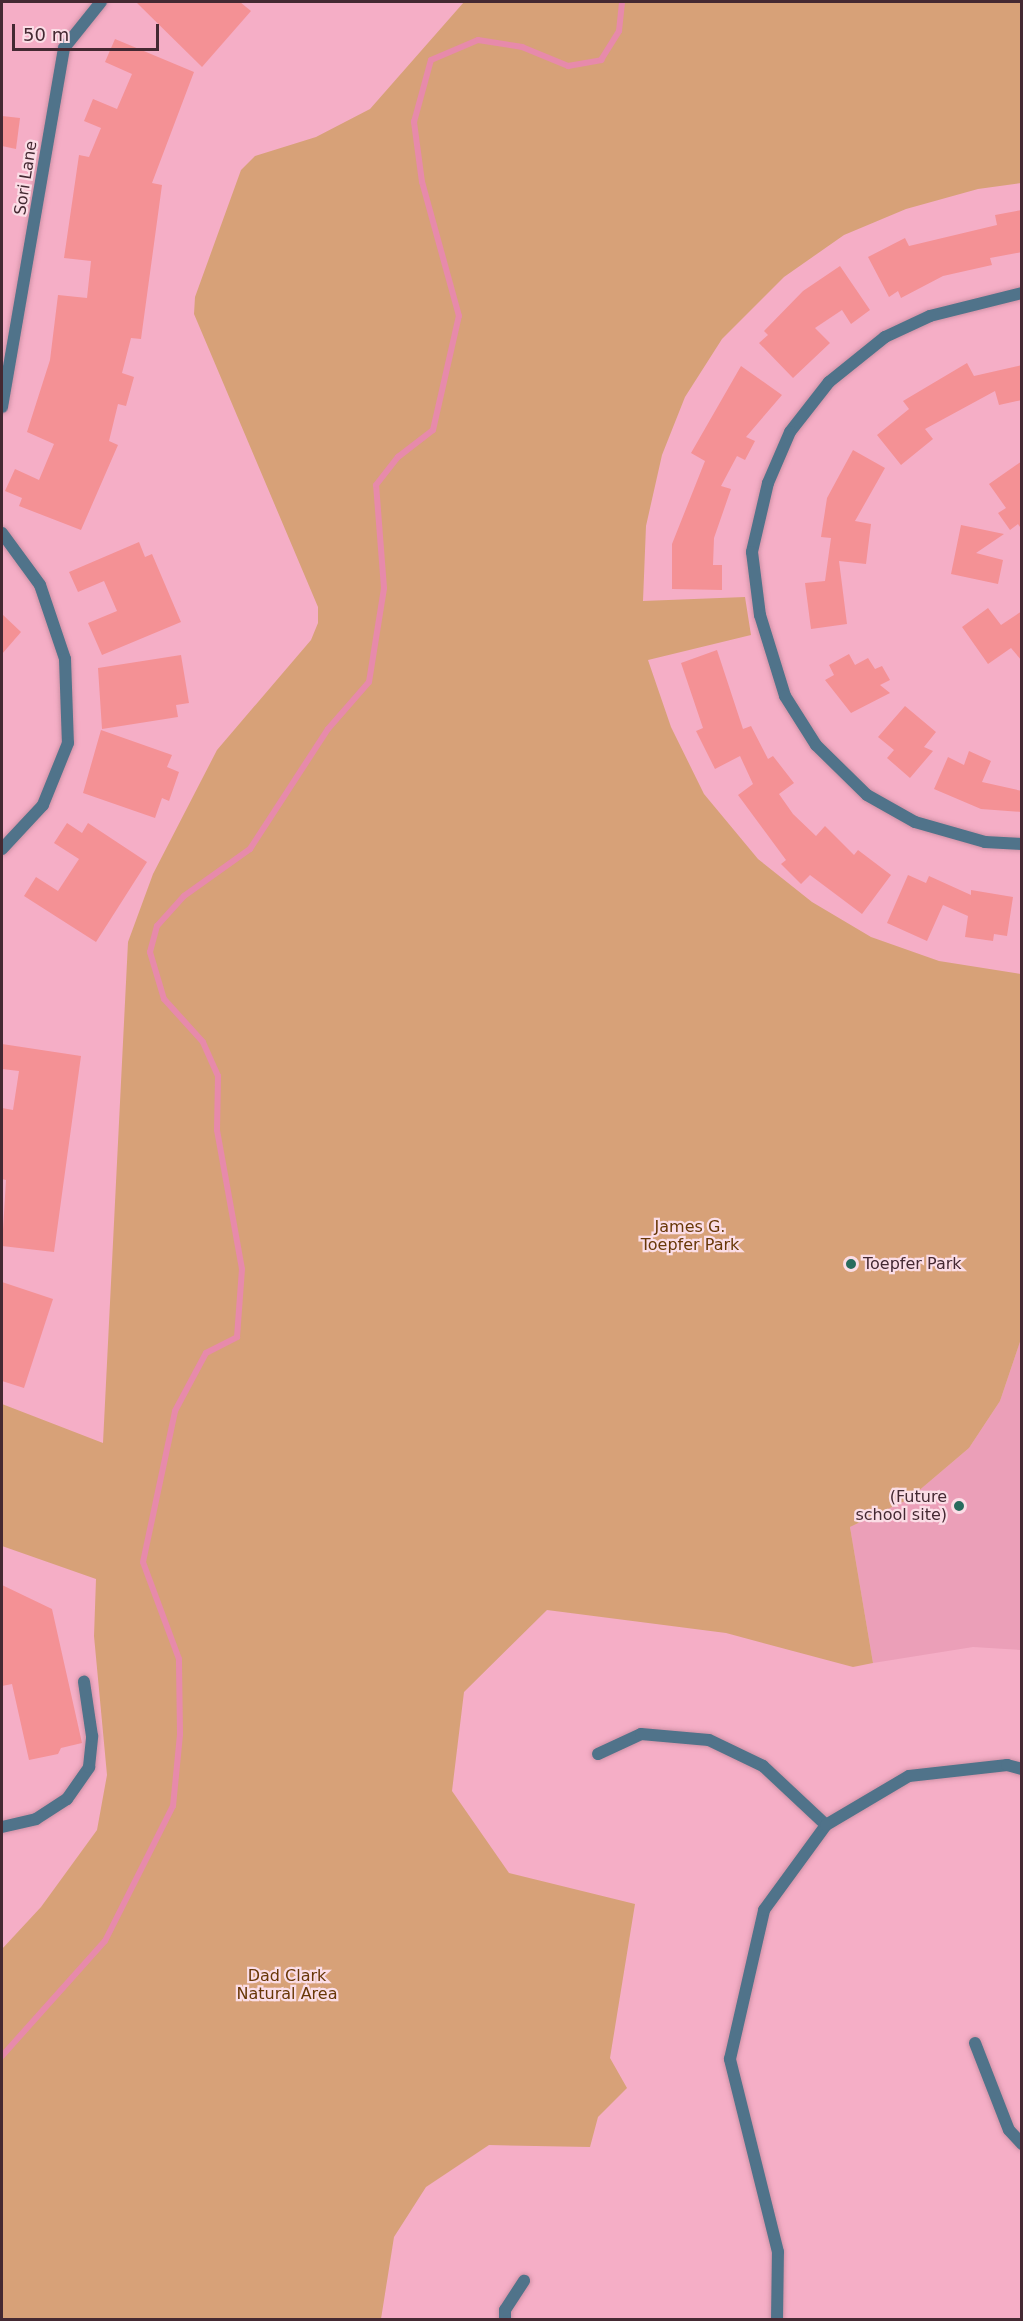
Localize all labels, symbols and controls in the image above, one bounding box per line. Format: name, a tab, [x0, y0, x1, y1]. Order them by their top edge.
scale bar	[15, 12, 162, 50]
text: 50 m	[23, 24, 69, 45]
street label: Sori Lane	[11, 140, 41, 216]
park label: James G. Toepfer Park	[641, 1217, 739, 1255]
place label: Toepfer Park	[863, 1254, 962, 1274]
marker: Toepfer Park	[844, 1257, 858, 1271]
place label: (Future school site)	[855, 1487, 947, 1525]
marker: (Future school site)	[952, 1499, 966, 1513]
park label: Dad Clark Natural Area	[237, 1966, 337, 2004]

